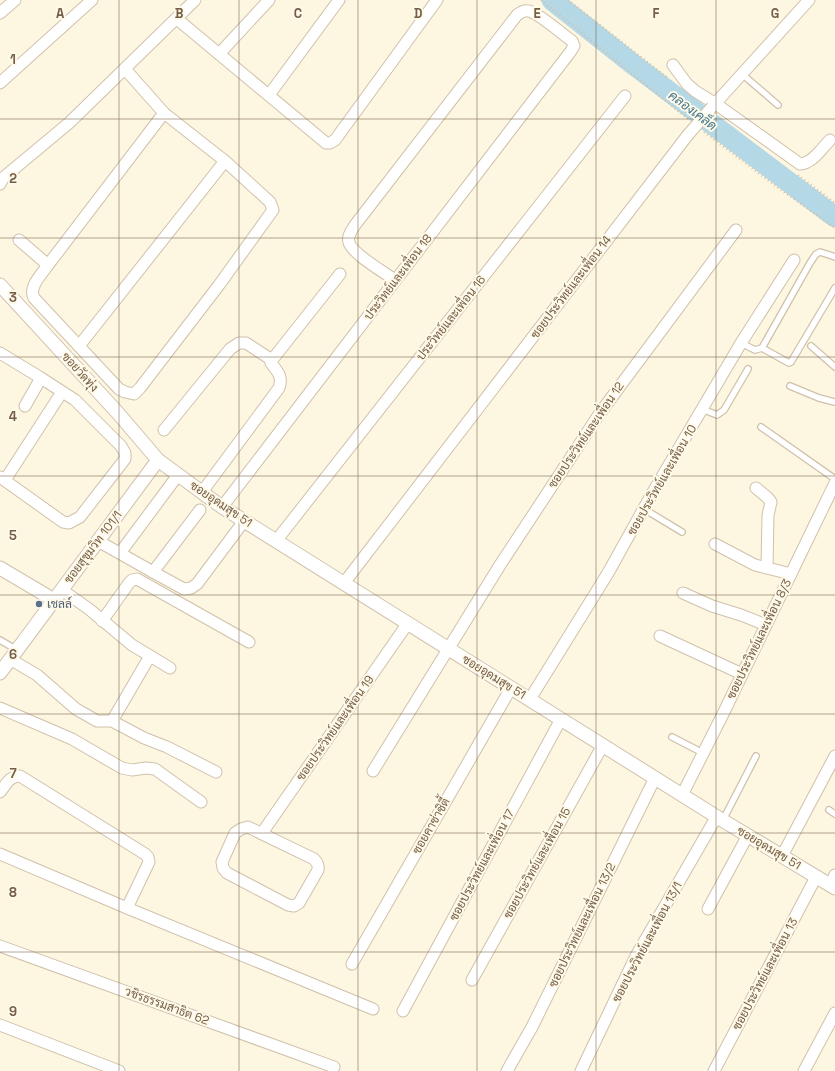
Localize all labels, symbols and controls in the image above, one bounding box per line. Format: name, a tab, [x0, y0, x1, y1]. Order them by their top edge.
text: A	[56, 5, 65, 22]
text: B	[175, 5, 184, 22]
text: C	[294, 5, 302, 22]
text: D	[414, 5, 423, 22]
text: E	[533, 5, 541, 22]
text: F	[653, 5, 660, 22]
text: G	[771, 5, 779, 22]
text: 1	[10, 51, 16, 68]
water label: คลองเคล็ด	[665, 86, 721, 134]
text: 2	[9, 170, 17, 187]
street label: ประวิทย์และเพื่อน 18	[358, 229, 436, 323]
street label: ซอยประวิทย์และเพื่อน 14	[525, 230, 615, 342]
street label: ประวิทย์และเพื่อน 16	[410, 270, 489, 364]
text: 3	[9, 289, 17, 306]
street label: ซอยวัดทุ่ง	[57, 349, 102, 396]
street label: ซอยประวิทย์และเพื่อน 12	[542, 377, 628, 491]
text: 4	[9, 408, 17, 425]
street label: ซอยประวิทย์และเพื่อน 10	[621, 420, 700, 538]
street label: ซอยอุดมสุข 51	[186, 477, 255, 532]
street label: ซอยสุขุมวิท 101/1	[60, 507, 126, 587]
text: 5	[9, 527, 17, 544]
street label: ซอยประวิทย์และเพื่อน 8/3	[720, 575, 795, 702]
place label: เชลล์	[47, 596, 72, 612]
marker: เชลล์	[34, 599, 44, 609]
text: 6	[9, 646, 17, 663]
street label: ซอยอุดมสุข 51	[459, 651, 529, 704]
street label: ซอยประวิทย์และเพื่อน 19	[290, 670, 377, 784]
text: 7	[9, 765, 17, 782]
street label: ซอยคาซ่าซิตี้	[406, 793, 454, 857]
street label: ซอยประวิทย์และเพื่อน 15	[497, 803, 574, 922]
street label: ซอยประวิทย์และเพื่อน 17	[443, 805, 518, 924]
street label: ซอยอุดมสุข 51	[733, 823, 804, 874]
street label: ซอยประวิทย์และเพื่อน 13/2	[542, 859, 619, 990]
street label: ซอยประวิทย์และเพื่อน 13/1	[606, 877, 686, 1005]
text: 8	[9, 884, 17, 901]
street label: ซอยประวิทย์และเพื่อน 13	[726, 914, 801, 1033]
street label: วชิรธรรมสาธิต 62	[122, 983, 212, 1029]
text: 9	[9, 1003, 17, 1020]

